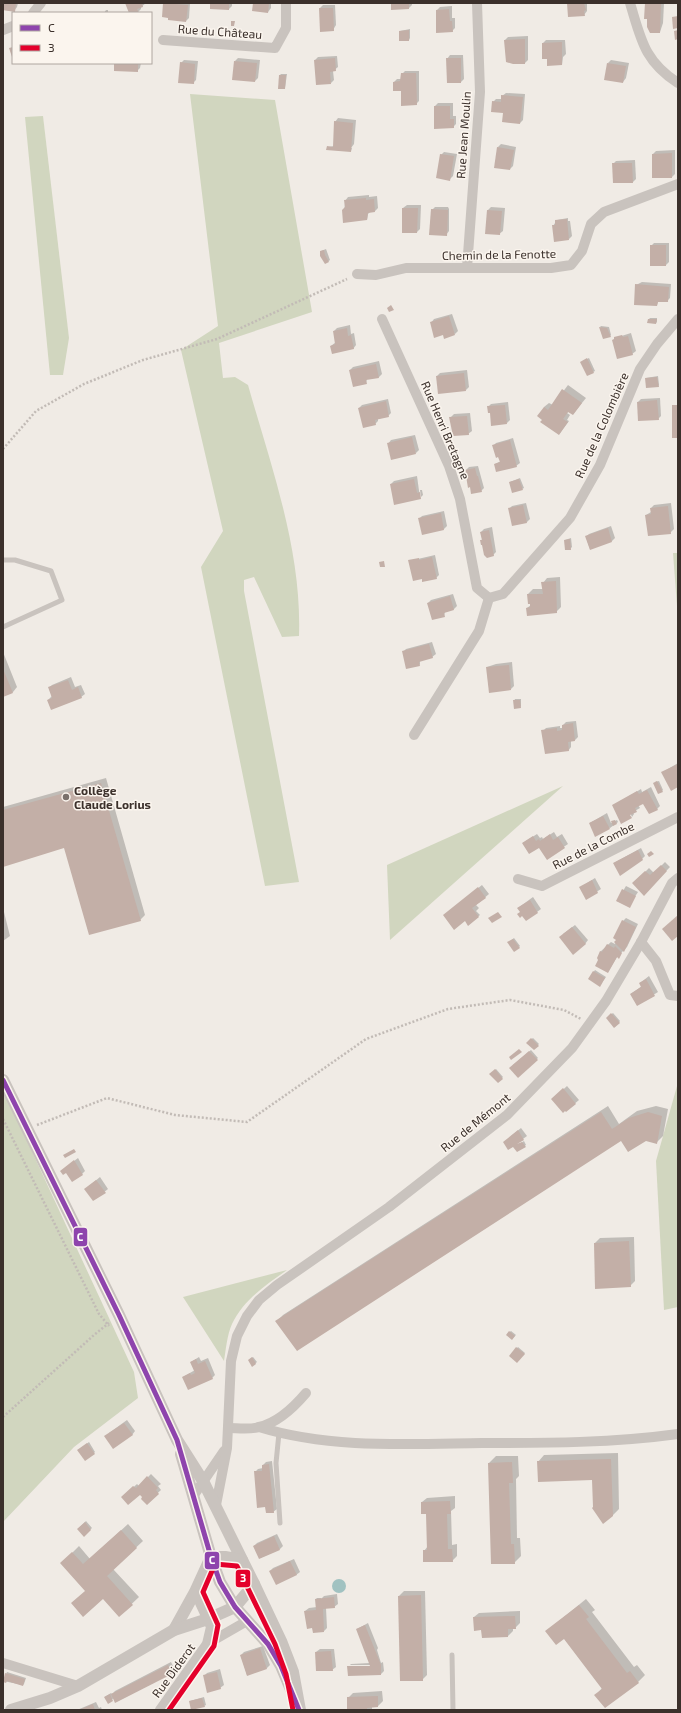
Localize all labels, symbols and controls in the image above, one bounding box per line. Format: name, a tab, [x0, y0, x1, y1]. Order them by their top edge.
legend	[12, 12, 152, 64]
text: C	[48, 20, 55, 34]
street label: Rue du Château	[177, 21, 263, 41]
text: 3	[48, 40, 55, 54]
street label: Rue Jean Moulin	[453, 91, 473, 179]
street label: Chemin de la Fenotte	[442, 246, 556, 262]
street label: Rue de la Colombière	[571, 370, 631, 480]
street label: Rue Henri Bretagne	[419, 379, 473, 481]
place label: Collège Claude Lorius	[74, 783, 151, 811]
marker: Collège Claude Lorius	[61, 792, 71, 802]
street label: Rue de la Combe	[550, 818, 636, 872]
street label: Rue de Mémont	[437, 1089, 513, 1154]
line badge: C	[73, 1227, 88, 1247]
text: C	[77, 1230, 84, 1243]
line badge: C	[204, 1551, 220, 1570]
text: C	[209, 1553, 216, 1566]
line badge: 3	[235, 1569, 251, 1588]
text: 3	[240, 1571, 246, 1584]
street label: Rue Diderot	[149, 1640, 198, 1700]

